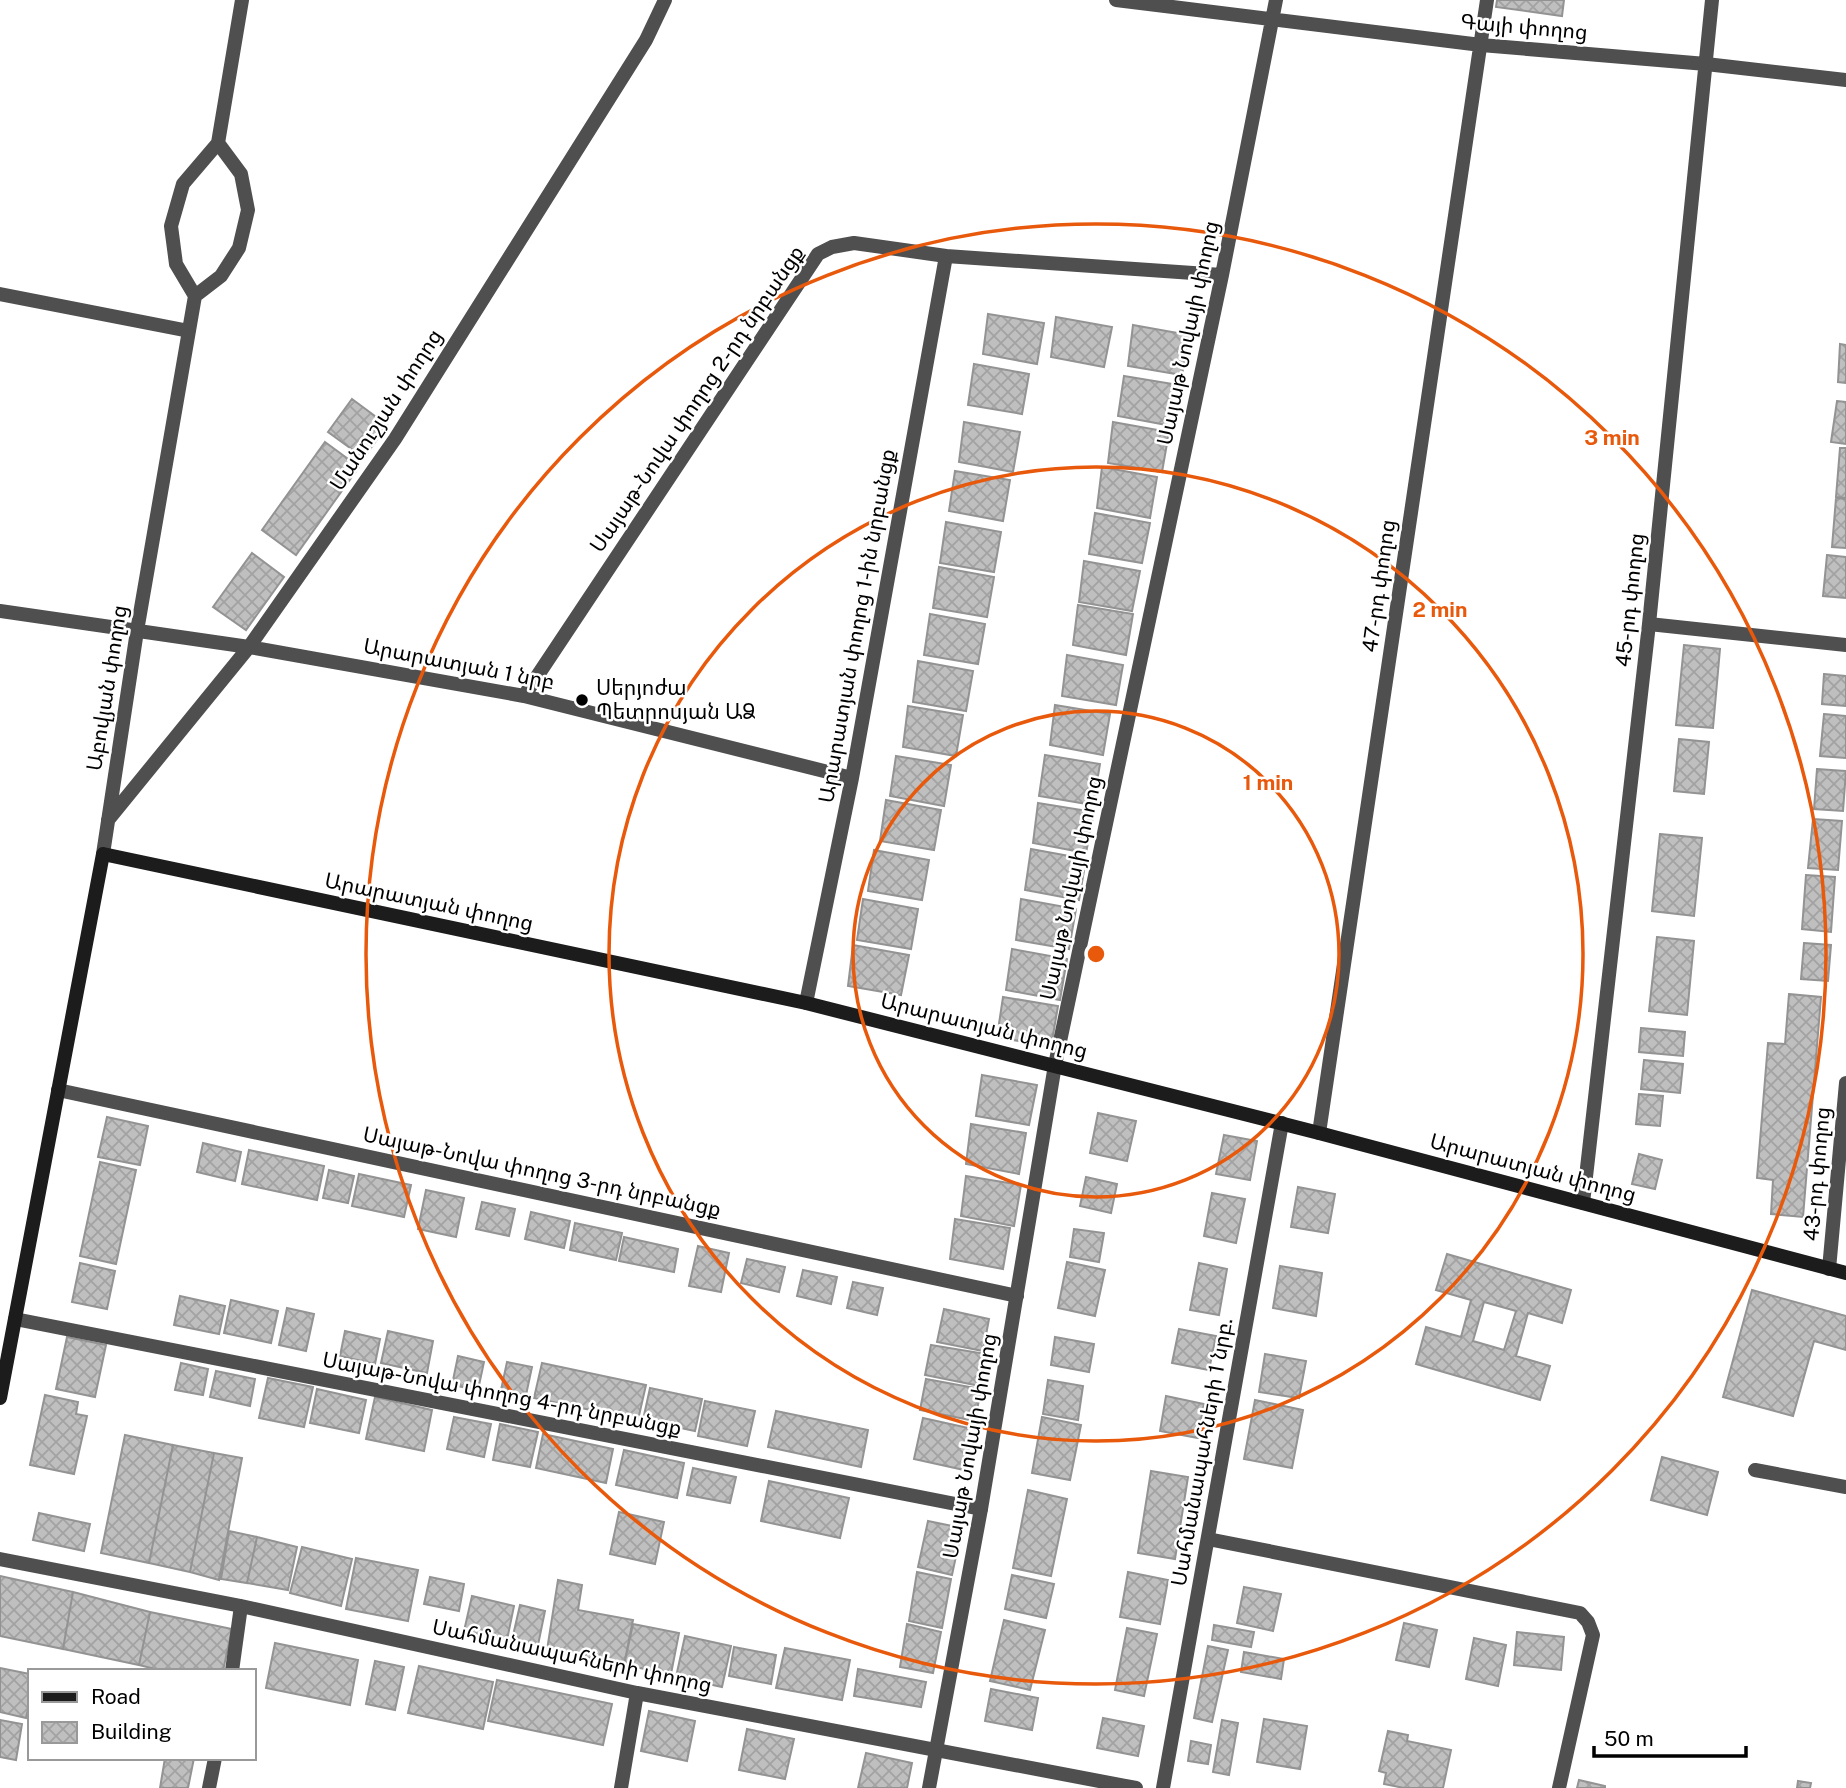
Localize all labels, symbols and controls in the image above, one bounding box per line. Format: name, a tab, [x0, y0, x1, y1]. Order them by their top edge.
street label: Գայի փողոց	[1459, 8, 1589, 45]
street label: Սայաթ Նովայի փողոց	[1152, 218, 1224, 447]
street label: Սայաթ-Նովա փողոց 2-րդ նրբանցք	[584, 241, 809, 557]
street label: Մանուշյան փողոց	[324, 324, 447, 495]
text: 3 min	[1584, 425, 1640, 450]
street label: Արարատյան փողոց 1-ին նրբանցք	[813, 447, 900, 805]
street label: 47-րդ փողոց	[1357, 518, 1400, 654]
street label: 45-րդ փողոց	[1610, 532, 1649, 668]
text: 2 min	[1412, 597, 1468, 622]
street label: Աբովյան փողոց	[81, 603, 132, 773]
street label: Արարատյան 1 նրբ	[361, 633, 557, 694]
place label: Սերյոժա Պետրոսյան ԱՁ	[596, 675, 756, 724]
marker: Սերյոժա Պետրոսյան ԱՁ	[574, 692, 590, 708]
text: 1 min	[1243, 770, 1293, 795]
street label: Սայաթ Նովայի փողոց	[1035, 773, 1107, 1002]
street label: Արարատյան փողոց	[323, 867, 536, 936]
centre of rings	[1084, 942, 1108, 966]
street label: Արարատյան փողոց	[878, 988, 1090, 1063]
street label: 43-րդ փողոց	[1798, 1106, 1835, 1242]
street label: Սայաթ-Նովա փողոց 3-րդ նրբանցք	[361, 1121, 723, 1222]
street label: Արարատյան փողոց	[1427, 1128, 1639, 1207]
street label: Սահմանապահների 1 նրբ.	[1166, 1316, 1237, 1588]
street label: Սայաթ Նովայի փողոց	[937, 1331, 1002, 1561]
street label: Սայաթ-Նովա փողոց 4-րդ նրբանցք	[320, 1346, 684, 1441]
street label: Սահմանապահների փողոց	[430, 1614, 714, 1697]
legend	[28, 1669, 256, 1760]
text: Road	[91, 1684, 141, 1709]
scale bar	[1594, 1714, 1746, 1758]
text: Building	[91, 1719, 172, 1744]
text: 50 m	[1604, 1726, 1654, 1751]

